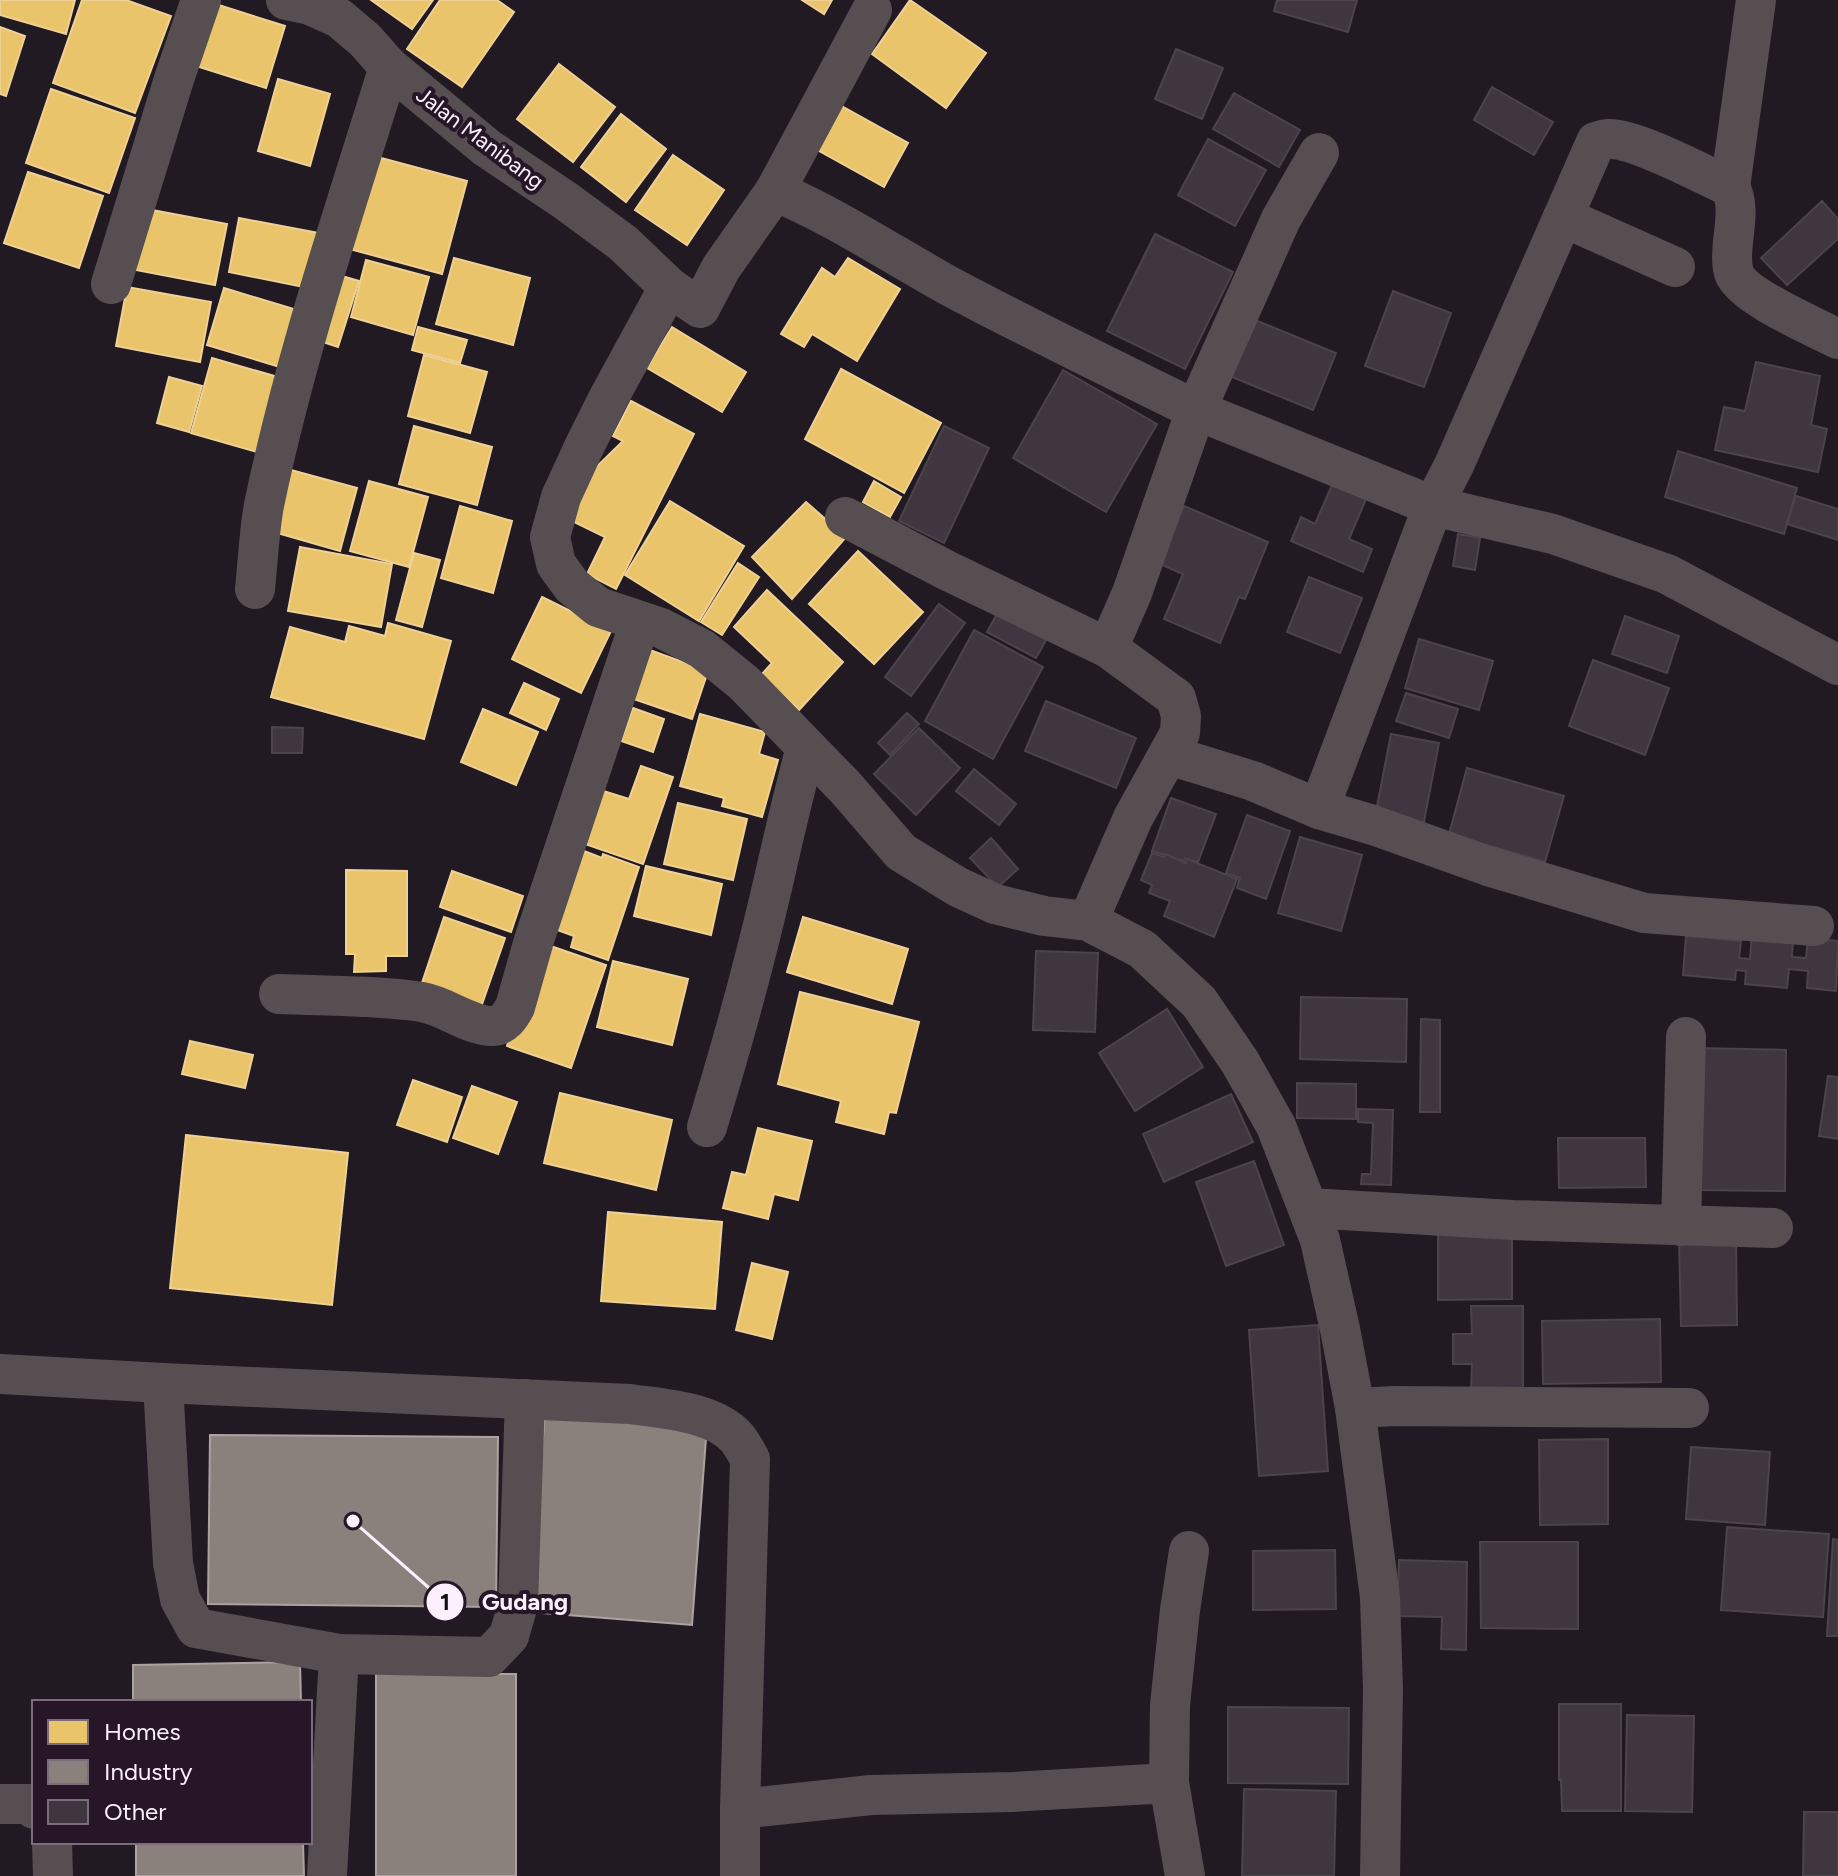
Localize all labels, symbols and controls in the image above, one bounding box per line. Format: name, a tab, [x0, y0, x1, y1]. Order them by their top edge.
street label: Jalan Manibang	[411, 81, 549, 195]
callout: Gudang	[425, 1578, 584, 1626]
text: 1	[440, 1587, 450, 1616]
text: Gudang	[482, 1587, 568, 1616]
legend	[32, 1700, 312, 1844]
text: Homes	[104, 1717, 181, 1746]
text: Industry	[104, 1757, 193, 1786]
text: Other	[104, 1797, 166, 1826]

